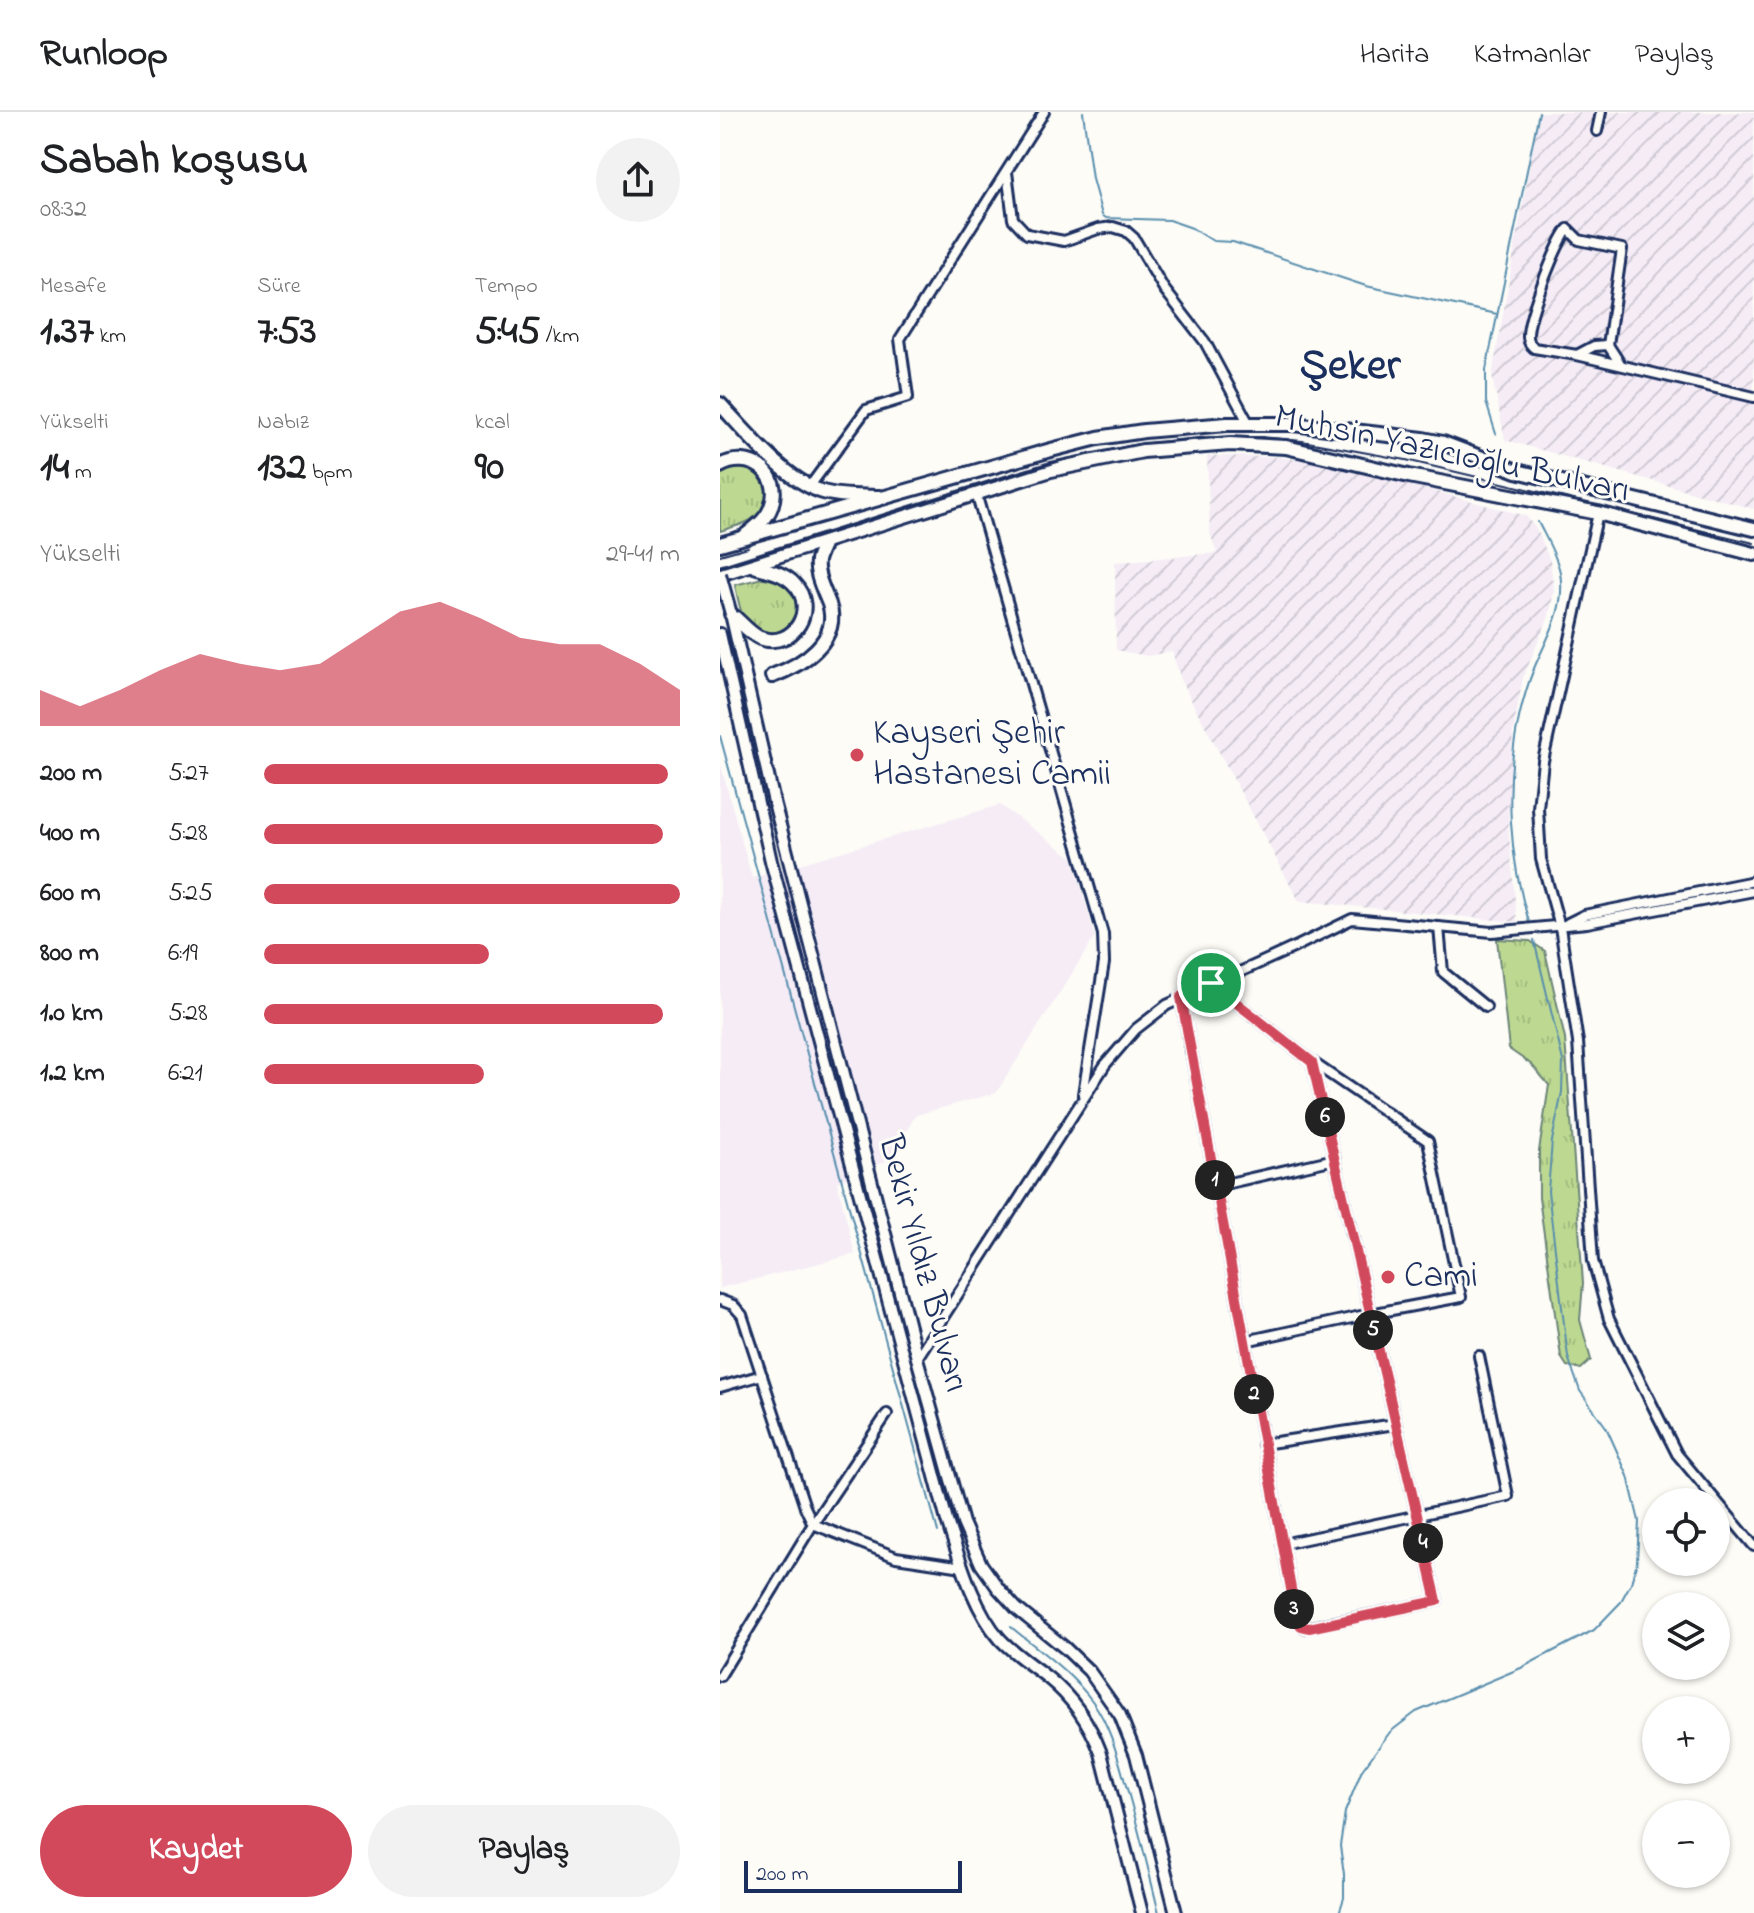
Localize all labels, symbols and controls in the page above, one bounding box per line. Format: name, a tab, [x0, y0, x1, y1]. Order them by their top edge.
text: Runloop	[40, 27, 168, 83]
text: Harita	[1360, 35, 1429, 76]
text: Katmanlar	[1473, 35, 1591, 76]
text: Paylaş	[1635, 35, 1714, 76]
text: Sabah koşusu	[40, 129, 308, 193]
button: share	[596, 138, 680, 222]
text: 08:32	[40, 191, 87, 229]
text: Mesafe	[40, 271, 106, 303]
text: Süre	[257, 271, 301, 303]
text: Tempo	[475, 271, 538, 303]
text: 1.37	[40, 303, 94, 362]
text: 7:53	[257, 303, 317, 362]
text: 5:45	[475, 303, 540, 362]
text: km	[94, 321, 126, 353]
text: /km	[540, 321, 579, 353]
district label: Şeker	[1300, 335, 1402, 399]
street label: Muhsin Yazıcıoğlu Bulvarı	[1270, 391, 1634, 519]
text: Yükselti	[40, 407, 108, 439]
text: Nabız	[257, 407, 309, 439]
text: kcal	[475, 407, 510, 439]
text: 14	[40, 439, 69, 498]
text: 132	[257, 439, 306, 498]
text: 90	[475, 439, 504, 498]
text: m	[69, 457, 92, 489]
text: bpm	[306, 457, 353, 489]
text: Yükselti	[40, 536, 121, 574]
text: 29–41 m	[606, 536, 680, 574]
place label: Kayseri Şehir Hastanesi Camii	[873, 708, 1111, 802]
marker: Kayseri Şehir Hastanesi Camii	[848, 746, 866, 764]
text: 200 m	[40, 755, 102, 793]
text: 5:27	[168, 755, 209, 793]
text: 400 m	[40, 815, 100, 853]
text: 5:28	[168, 815, 208, 853]
text: 600 m	[40, 875, 101, 913]
text: 5:25	[168, 875, 213, 913]
text: 800 m	[40, 935, 99, 973]
text: 6:19	[168, 935, 198, 973]
pin	[1177, 949, 1245, 1017]
icon: arrive	[1189, 961, 1233, 1005]
text: 1.0 km	[40, 995, 103, 1033]
text: 5:28	[168, 995, 208, 1033]
text: 1.2 km	[40, 1055, 105, 1093]
text: 6:21	[168, 1055, 203, 1093]
pin: 6	[1305, 1097, 1345, 1137]
text: 6	[1320, 1101, 1330, 1133]
street label: Bekir Yıldız Bulvarı	[862, 1128, 982, 1399]
pin: 1	[1195, 1160, 1235, 1200]
text: 1	[1212, 1164, 1219, 1196]
place label: Cami	[1404, 1251, 1478, 1304]
marker: Cami	[1379, 1268, 1397, 1286]
pin: 5	[1353, 1310, 1393, 1350]
text: 5	[1367, 1314, 1379, 1346]
pin: 2	[1234, 1374, 1274, 1414]
text: 2	[1249, 1378, 1259, 1410]
map controls	[1642, 1488, 1730, 1888]
button: locate	[1642, 1488, 1730, 1576]
pin: 4	[1403, 1523, 1443, 1563]
text: 4	[1418, 1527, 1428, 1559]
pin: 3	[1274, 1589, 1314, 1629]
button: layers	[1642, 1592, 1730, 1680]
text: 3	[1289, 1593, 1299, 1625]
button: +	[1642, 1696, 1730, 1784]
button: −	[1642, 1800, 1730, 1888]
button: Kaydet	[40, 1805, 352, 1897]
button: Paylaş	[368, 1805, 680, 1897]
scale bar	[744, 1857, 962, 1893]
text: 200 m	[756, 1859, 809, 1891]

